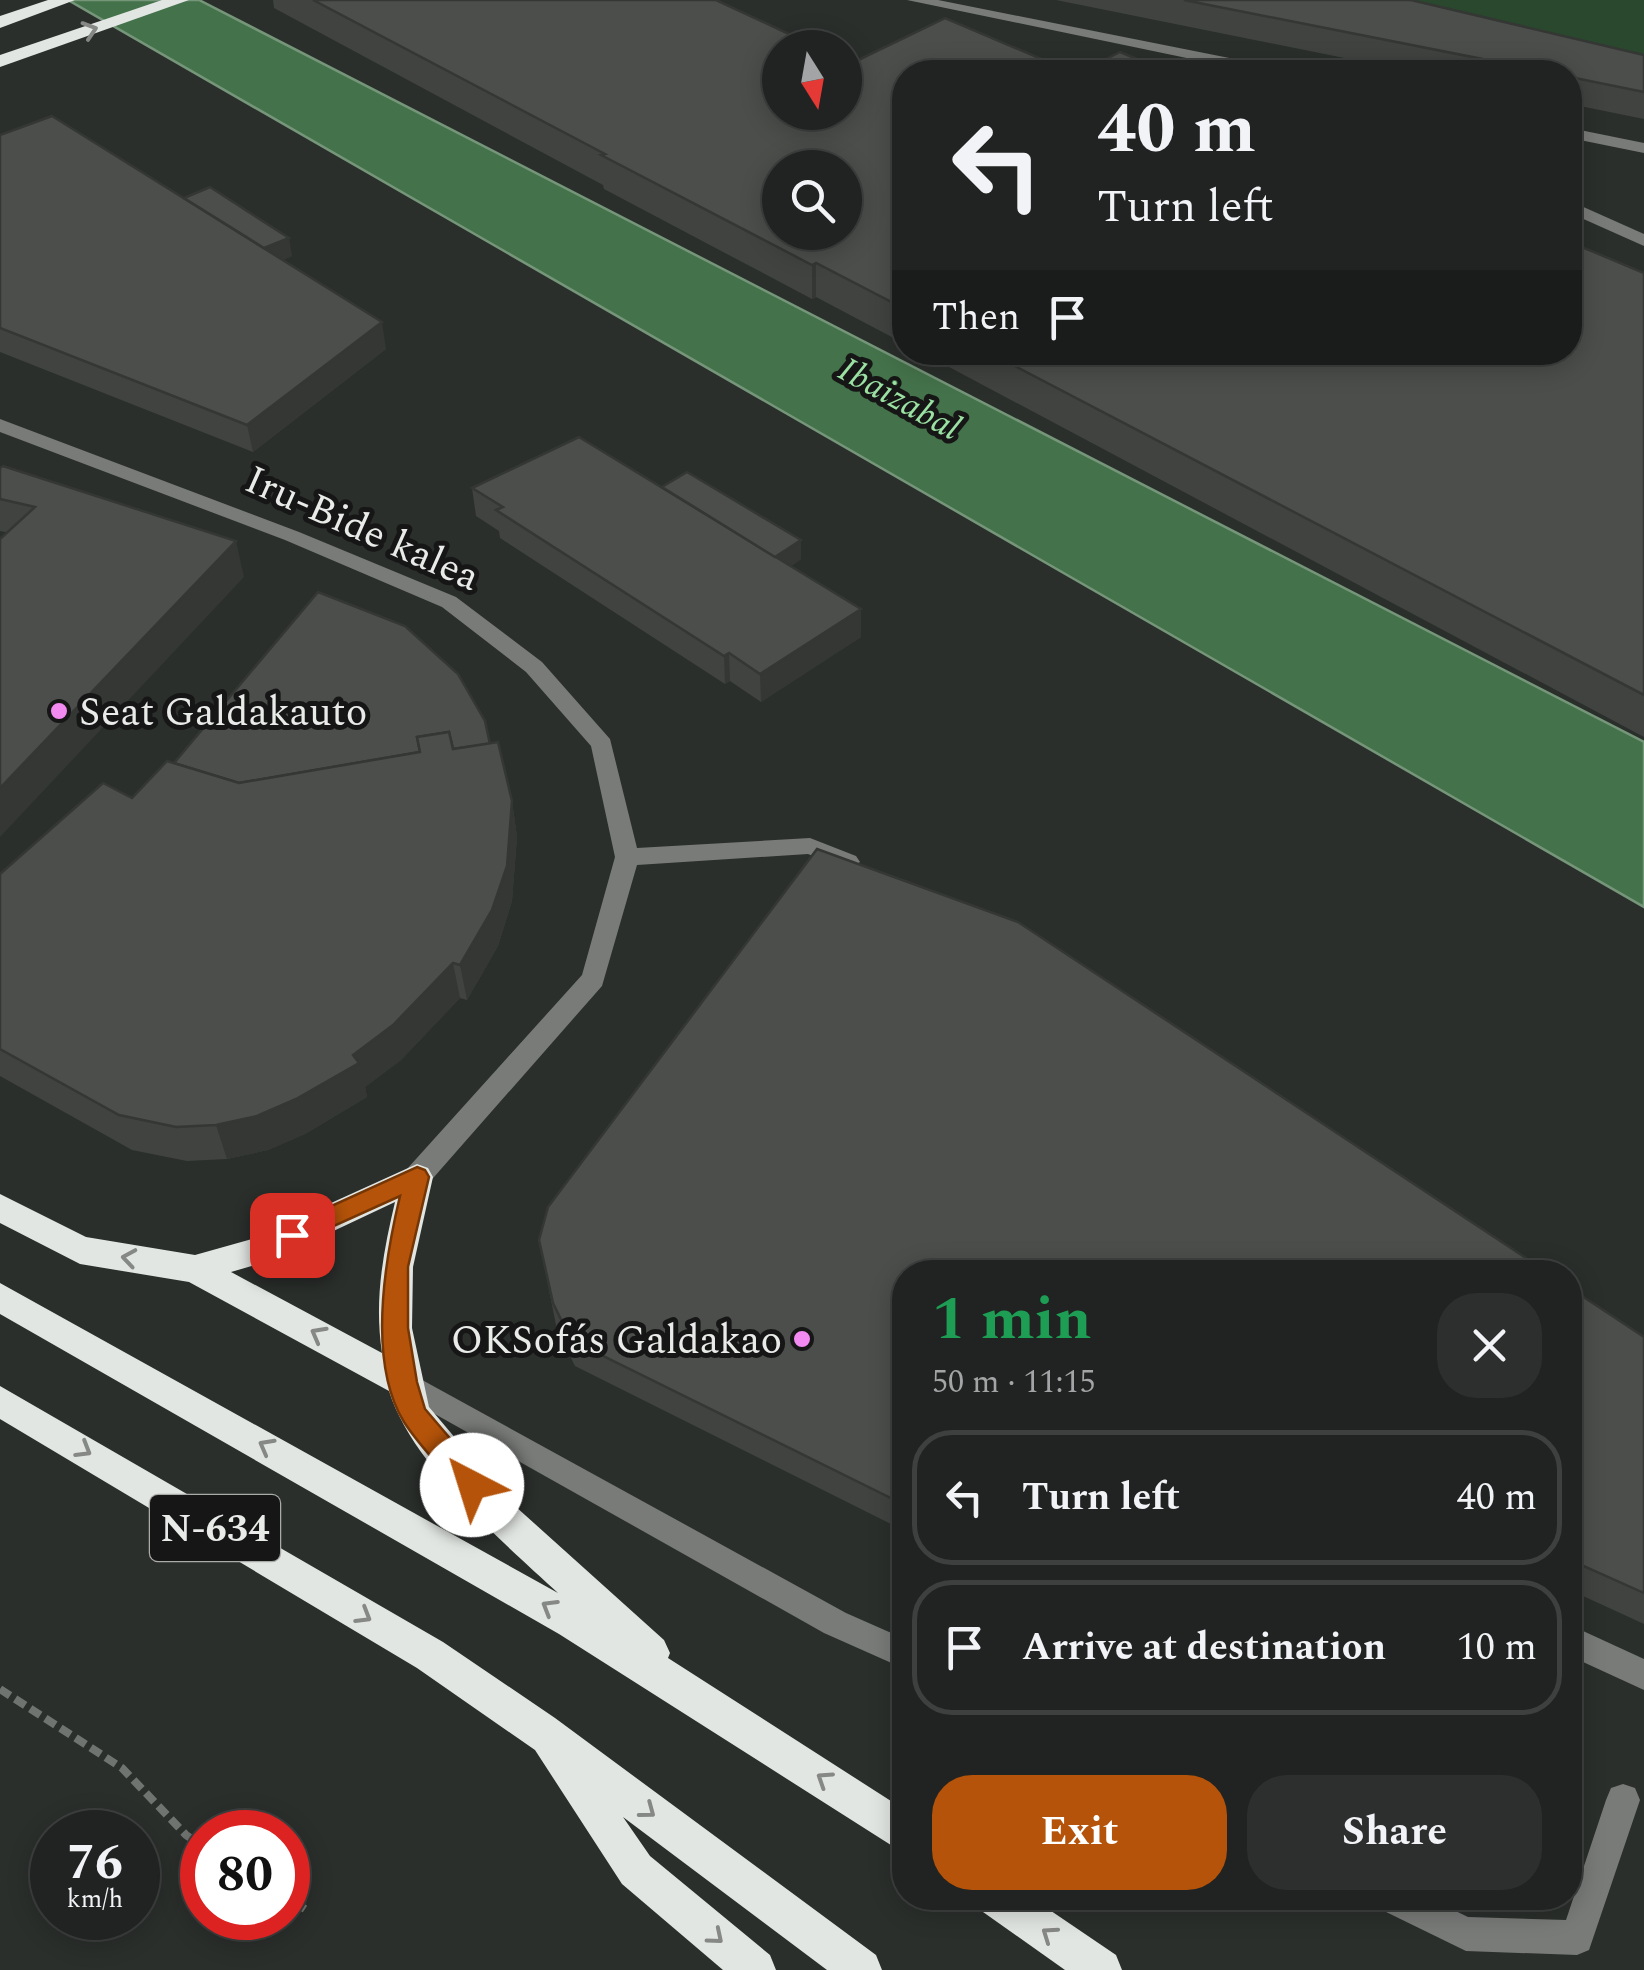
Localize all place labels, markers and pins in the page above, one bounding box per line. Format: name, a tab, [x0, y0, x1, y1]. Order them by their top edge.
place label: Seat Galdakauto	[79, 683, 367, 744]
marker: Seat Galdakauto	[48, 700, 70, 722]
pin	[250, 1193, 335, 1278]
place label: OKSofás Galdakao	[451, 1311, 782, 1372]
marker: OKSofás Galdakao	[791, 1328, 813, 1350]

